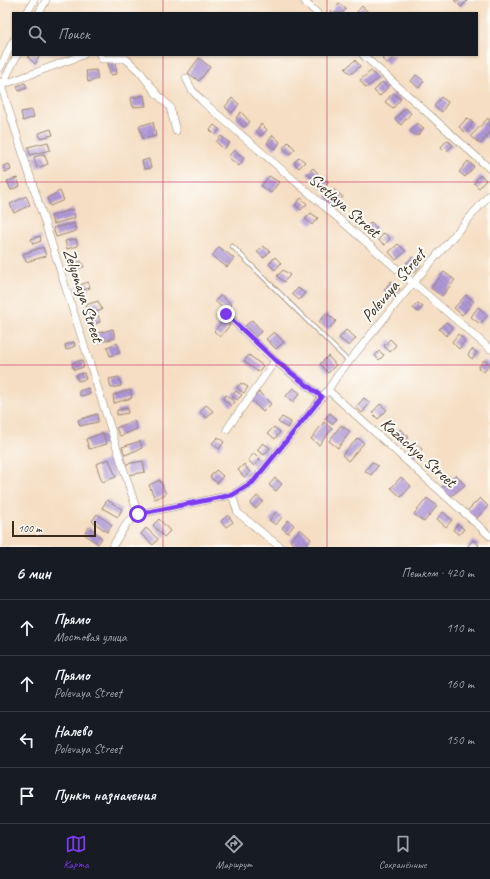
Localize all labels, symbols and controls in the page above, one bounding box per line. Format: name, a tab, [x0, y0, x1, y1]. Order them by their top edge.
search box	[12, 12, 478, 56]
icon: search	[26, 23, 48, 45]
text: Поиск	[58, 25, 90, 44]
street label: Svetlaya Street	[305, 169, 386, 244]
street label: Polevaya Street	[357, 243, 431, 326]
street label: Zelyonaya Street	[59, 246, 109, 347]
route end	[217, 305, 235, 323]
street label: Kazachya Street	[376, 413, 463, 493]
route start	[129, 505, 147, 523]
scale bar	[12, 519, 96, 538]
text: 100 m	[18, 521, 42, 535]
text: 6 мин	[16, 563, 51, 584]
text: Пешком · 420 m	[401, 565, 474, 581]
text: Прямо	[54, 610, 90, 629]
icon: ahead	[16, 617, 38, 639]
text: 110 m	[446, 620, 474, 636]
text: Мостовая улица	[54, 629, 127, 645]
text: Прямо	[54, 666, 90, 685]
icon: ahead	[16, 673, 38, 695]
text: 160 m	[446, 676, 474, 692]
text: Polevaya Street	[54, 685, 122, 701]
text: Налево	[54, 722, 92, 741]
icon: left	[16, 729, 38, 751]
text: 150 m	[446, 732, 474, 748]
text: Polevaya Street	[54, 741, 122, 757]
icon: arrive	[16, 785, 38, 807]
text: Пункт назначения	[54, 786, 156, 805]
tab: Карта	[63, 833, 89, 871]
tab: Маршрут	[216, 833, 252, 871]
tab: Сохранённые	[379, 833, 427, 871]

